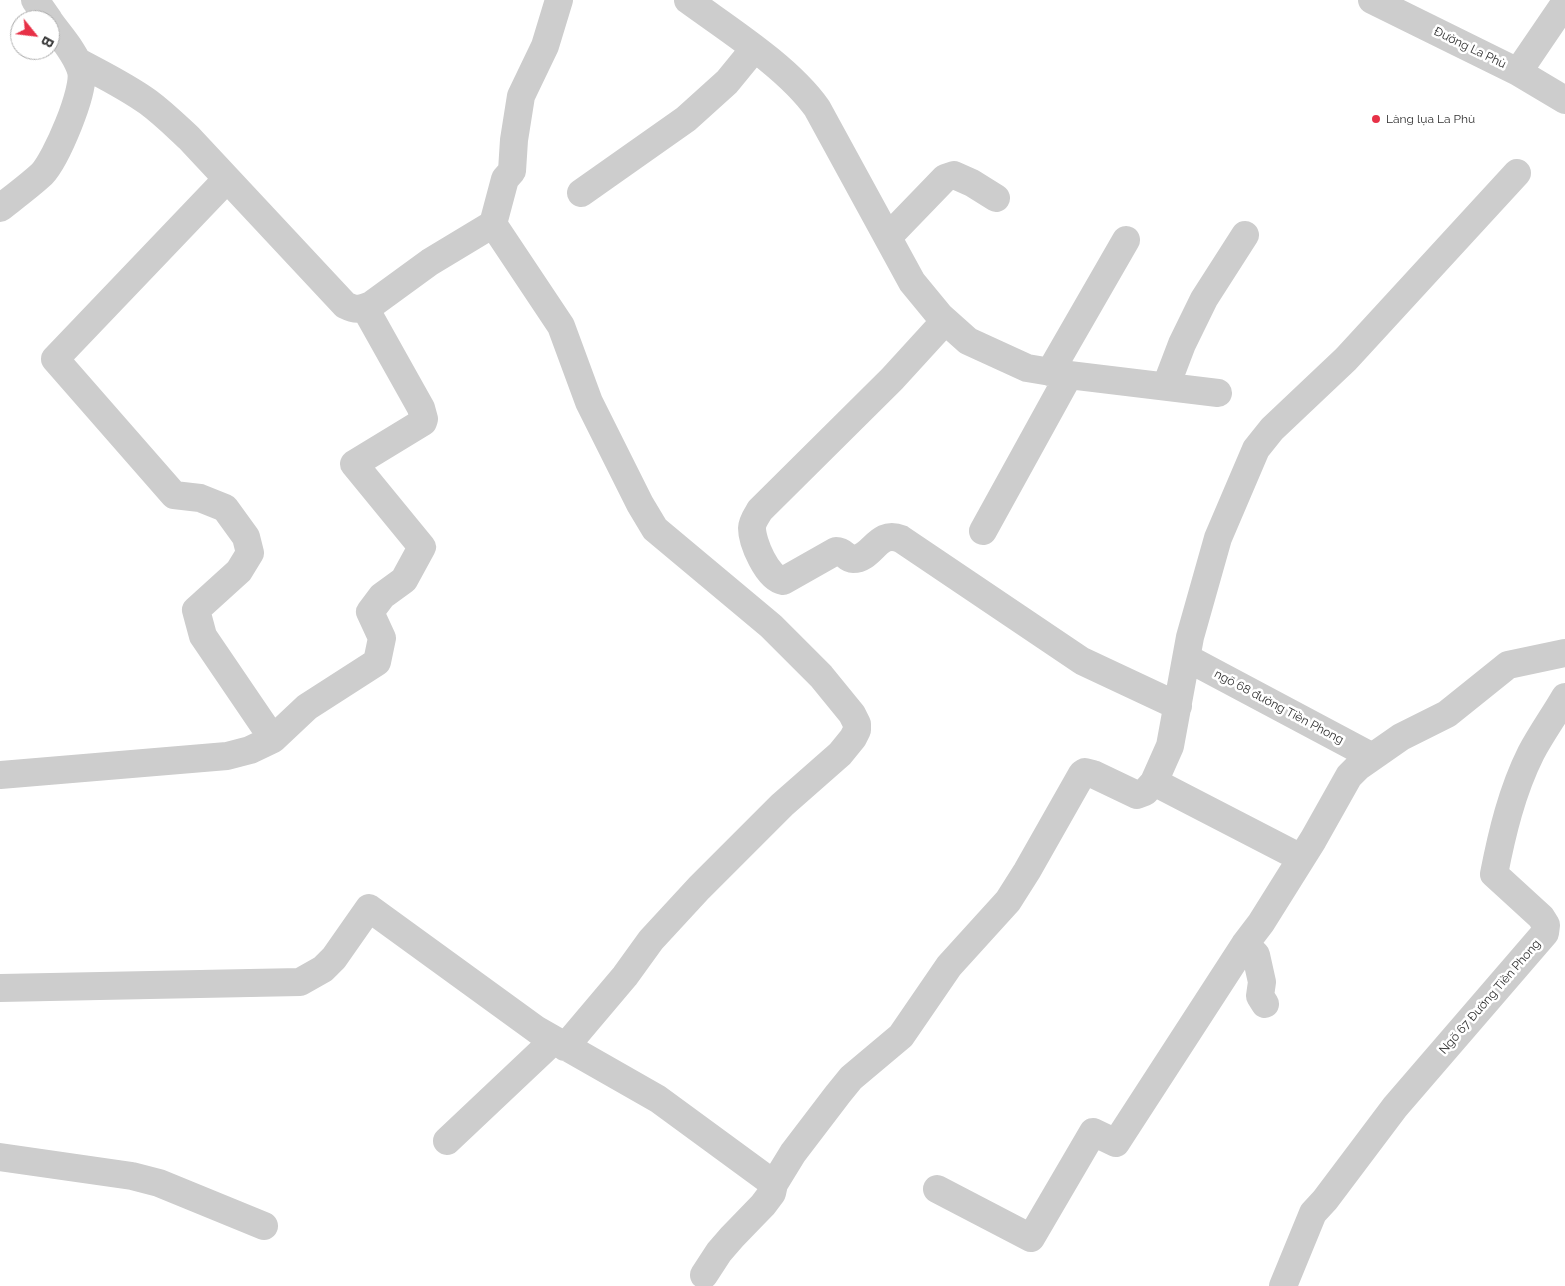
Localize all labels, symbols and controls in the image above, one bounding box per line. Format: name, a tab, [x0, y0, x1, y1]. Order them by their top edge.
north arrow	[10, 10, 60, 60]
street label: Đường La Phù	[1432, 24, 1508, 72]
text: B	[38, 34, 57, 50]
place label: Làng lụa La Phù	[1386, 112, 1475, 126]
marker: Làng lụa La Phù	[1370, 113, 1382, 125]
street label: ngõ 68 đường Tiền Phong	[1212, 667, 1346, 747]
street label: Ngõ 67 Đường Tiền Phong	[1436, 937, 1544, 1057]

